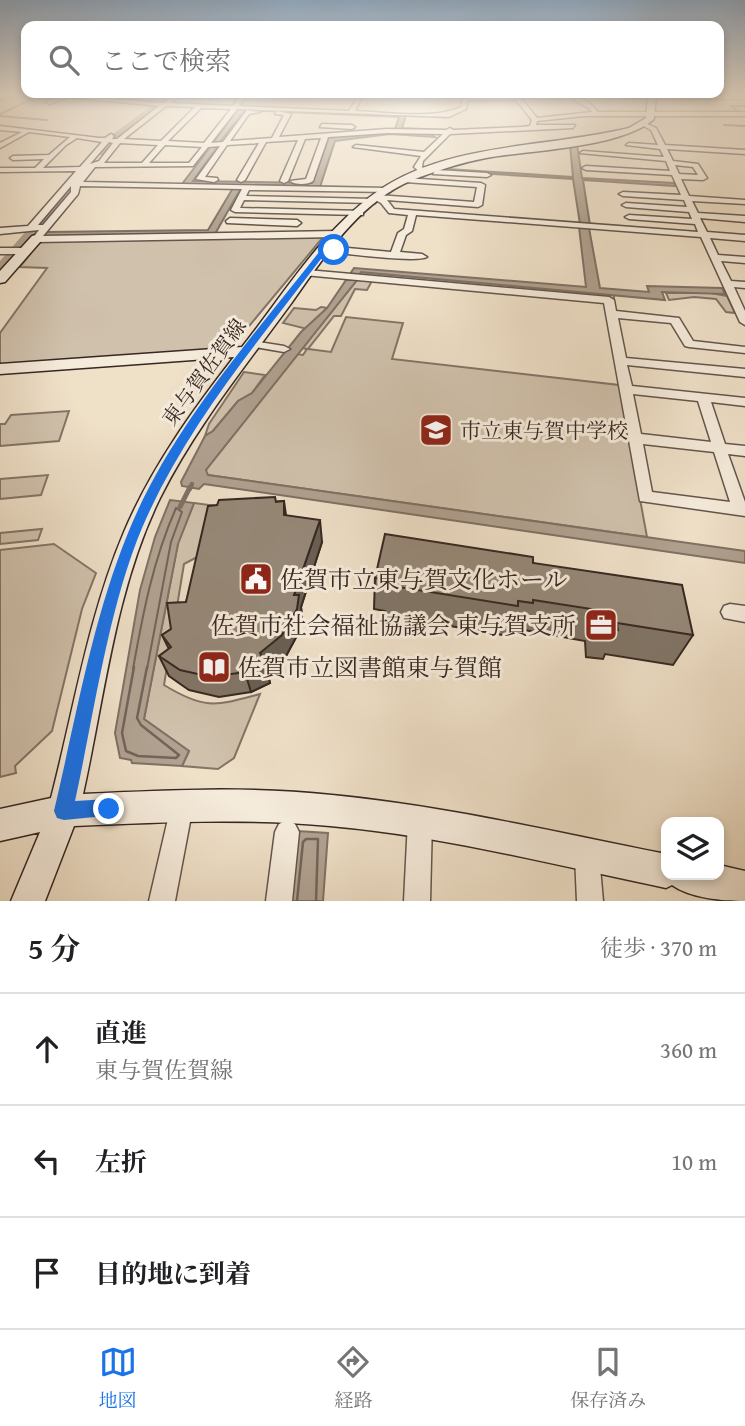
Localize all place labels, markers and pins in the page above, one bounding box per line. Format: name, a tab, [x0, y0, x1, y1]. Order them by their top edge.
school or university icon: 市立東与賀中学校	[417, 411, 455, 449]
place label: 市立東与賀中学校	[460, 415, 628, 446]
public building icon: 佐賀市立東与賀文化ホール	[237, 560, 275, 598]
place label: 佐賀市立東与賀文化ホール	[280, 562, 568, 597]
office icon: 佐賀市社会福祉協議会 東与賀支所	[582, 606, 620, 644]
place label: 佐賀市社会福祉協議会 東与賀支所	[211, 608, 576, 643]
library icon: 佐賀市立図書館東与賀館	[195, 648, 233, 686]
place label: 佐賀市立図書館東与賀館	[238, 650, 502, 685]

